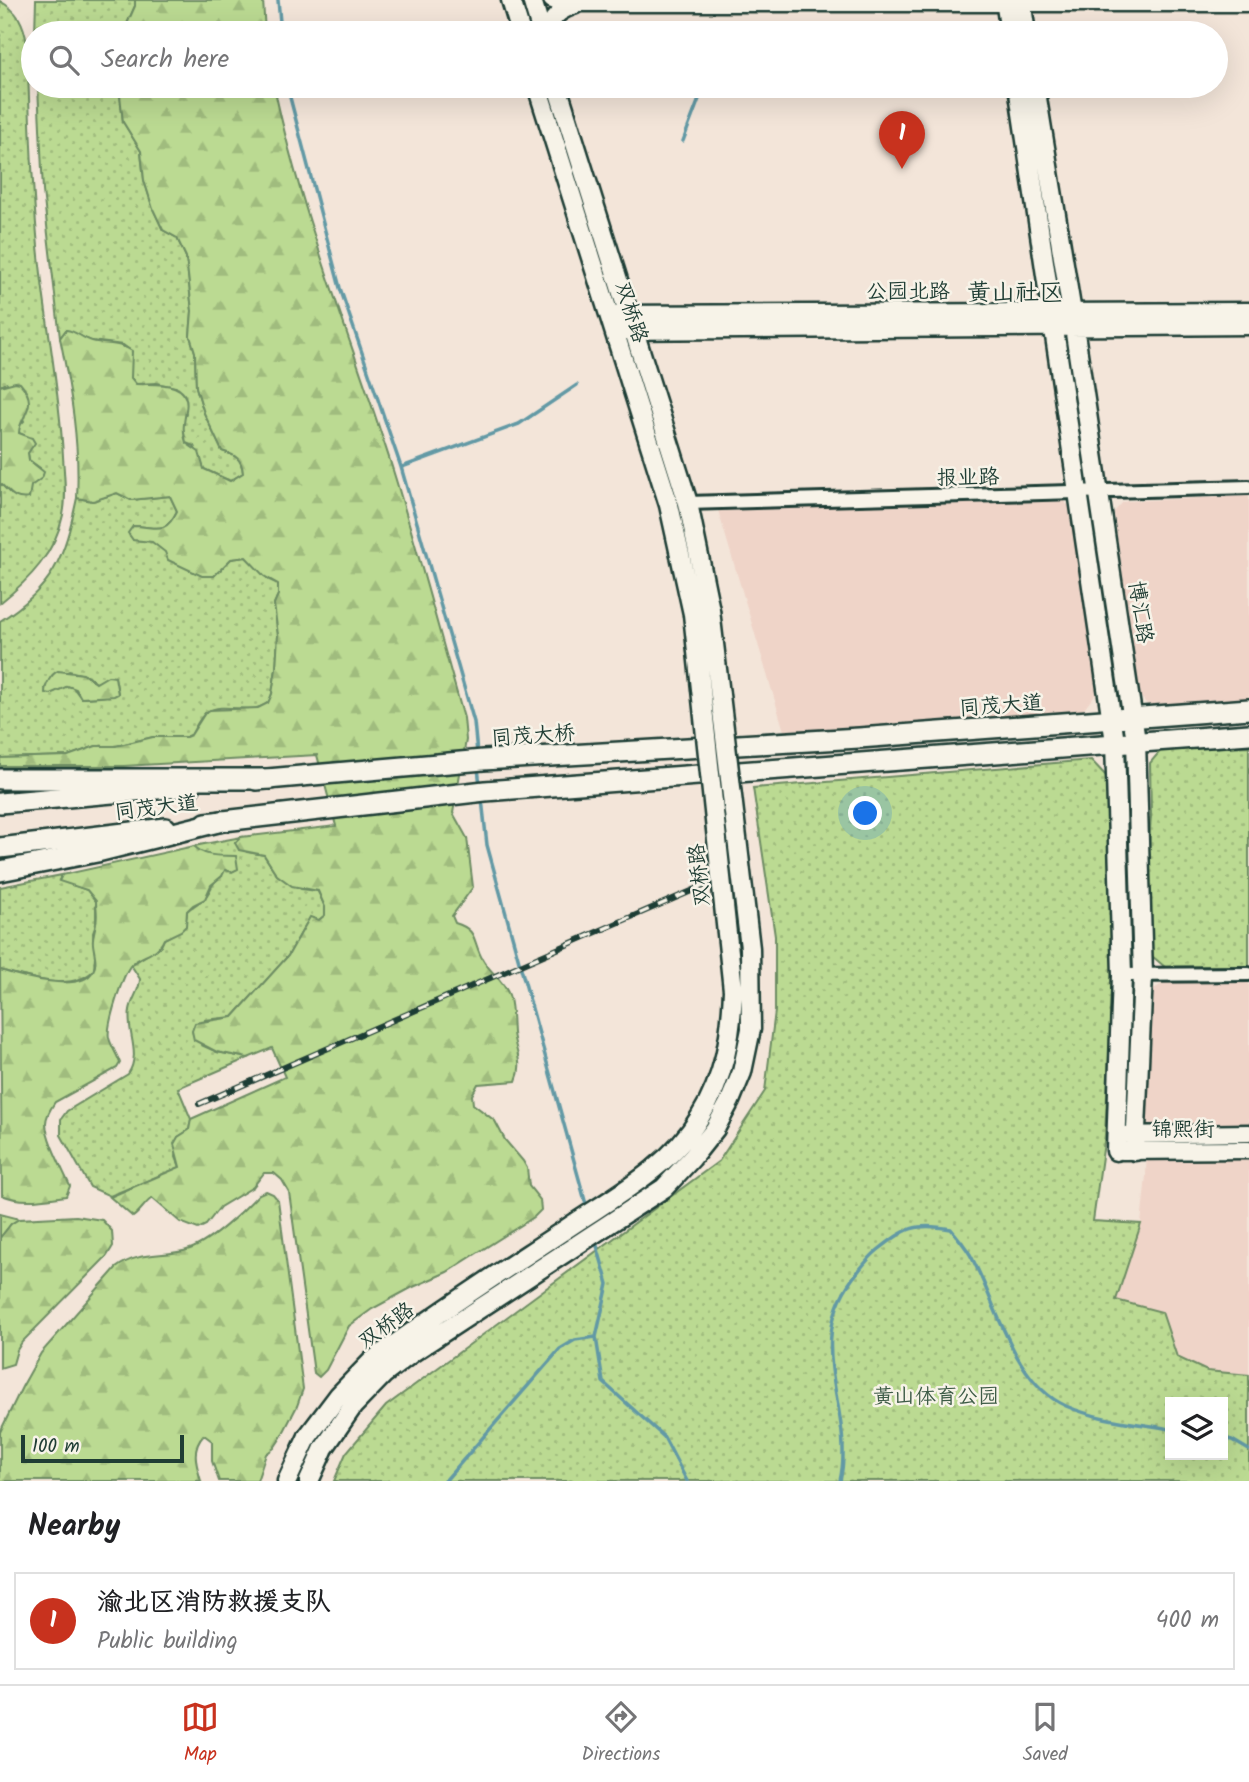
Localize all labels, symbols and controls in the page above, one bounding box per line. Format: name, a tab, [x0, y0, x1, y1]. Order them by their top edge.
search box	[21, 21, 1228, 98]
text: Search here	[101, 39, 229, 81]
icon: search	[45, 41, 83, 79]
pin: 1	[879, 111, 925, 169]
district label: 黄山社区	[967, 274, 1063, 313]
street label: 公园北路	[866, 276, 950, 309]
street label: 双桥路	[605, 277, 656, 348]
street label: 报业路	[936, 461, 1000, 496]
street label: 博汇路	[1118, 579, 1161, 646]
street label: 同茂大道	[958, 687, 1044, 726]
street label: 同茂大桥	[490, 717, 576, 756]
street label: 同茂大道	[112, 787, 200, 830]
your location	[848, 796, 882, 830]
street label: 双桥路	[681, 842, 720, 908]
street label: 锦熙街	[1152, 1114, 1215, 1147]
street label: 双桥路	[352, 1294, 422, 1358]
park label: 黄山体育公园	[873, 1381, 999, 1414]
map controls	[1165, 1397, 1228, 1460]
button: layers	[1165, 1397, 1228, 1460]
scale bar	[21, 1432, 184, 1464]
text: 100 m	[32, 1432, 80, 1462]
text: Nearby	[28, 1503, 120, 1551]
text: 渝北区消防救援支队	[97, 1582, 331, 1624]
text: 1	[50, 1603, 56, 1639]
text: 400 m	[1156, 1603, 1219, 1639]
text: Public building	[97, 1624, 238, 1660]
tab: Map	[181, 1698, 219, 1770]
tab: Directions	[582, 1698, 660, 1770]
tab: Saved	[1023, 1698, 1068, 1770]

